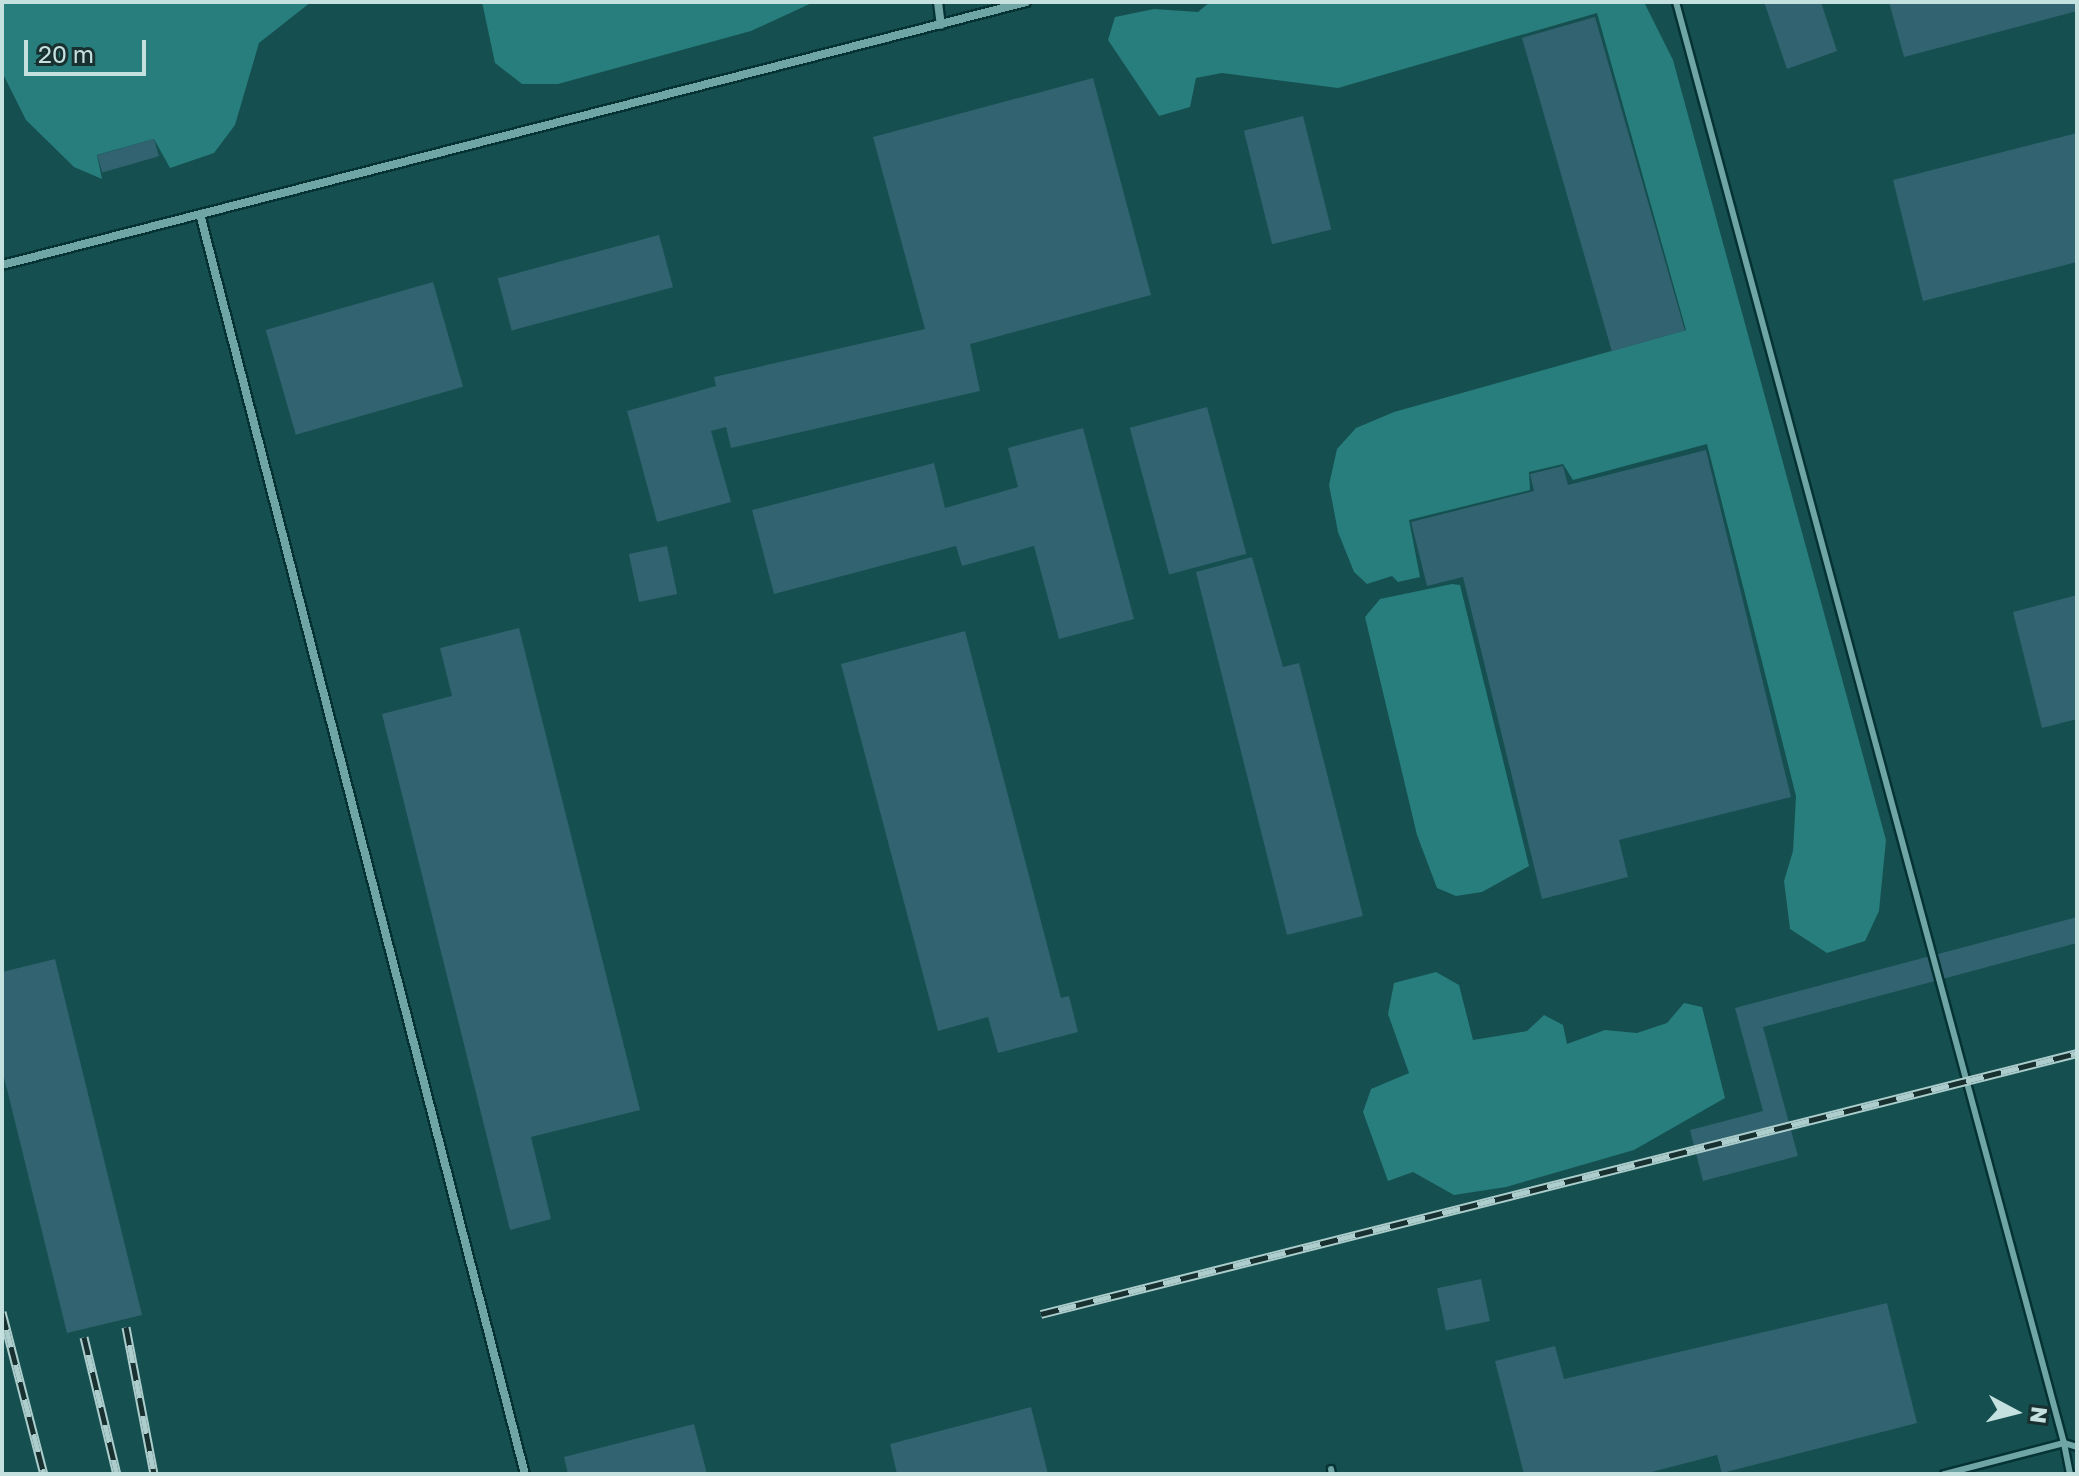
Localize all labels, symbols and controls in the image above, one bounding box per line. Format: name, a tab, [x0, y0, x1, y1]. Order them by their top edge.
scale bar	[28, 24, 150, 74]
text: 20 m	[38, 39, 94, 68]
north arrow	[1975, 1372, 2055, 1452]
text: N	[2025, 1405, 2054, 1425]

